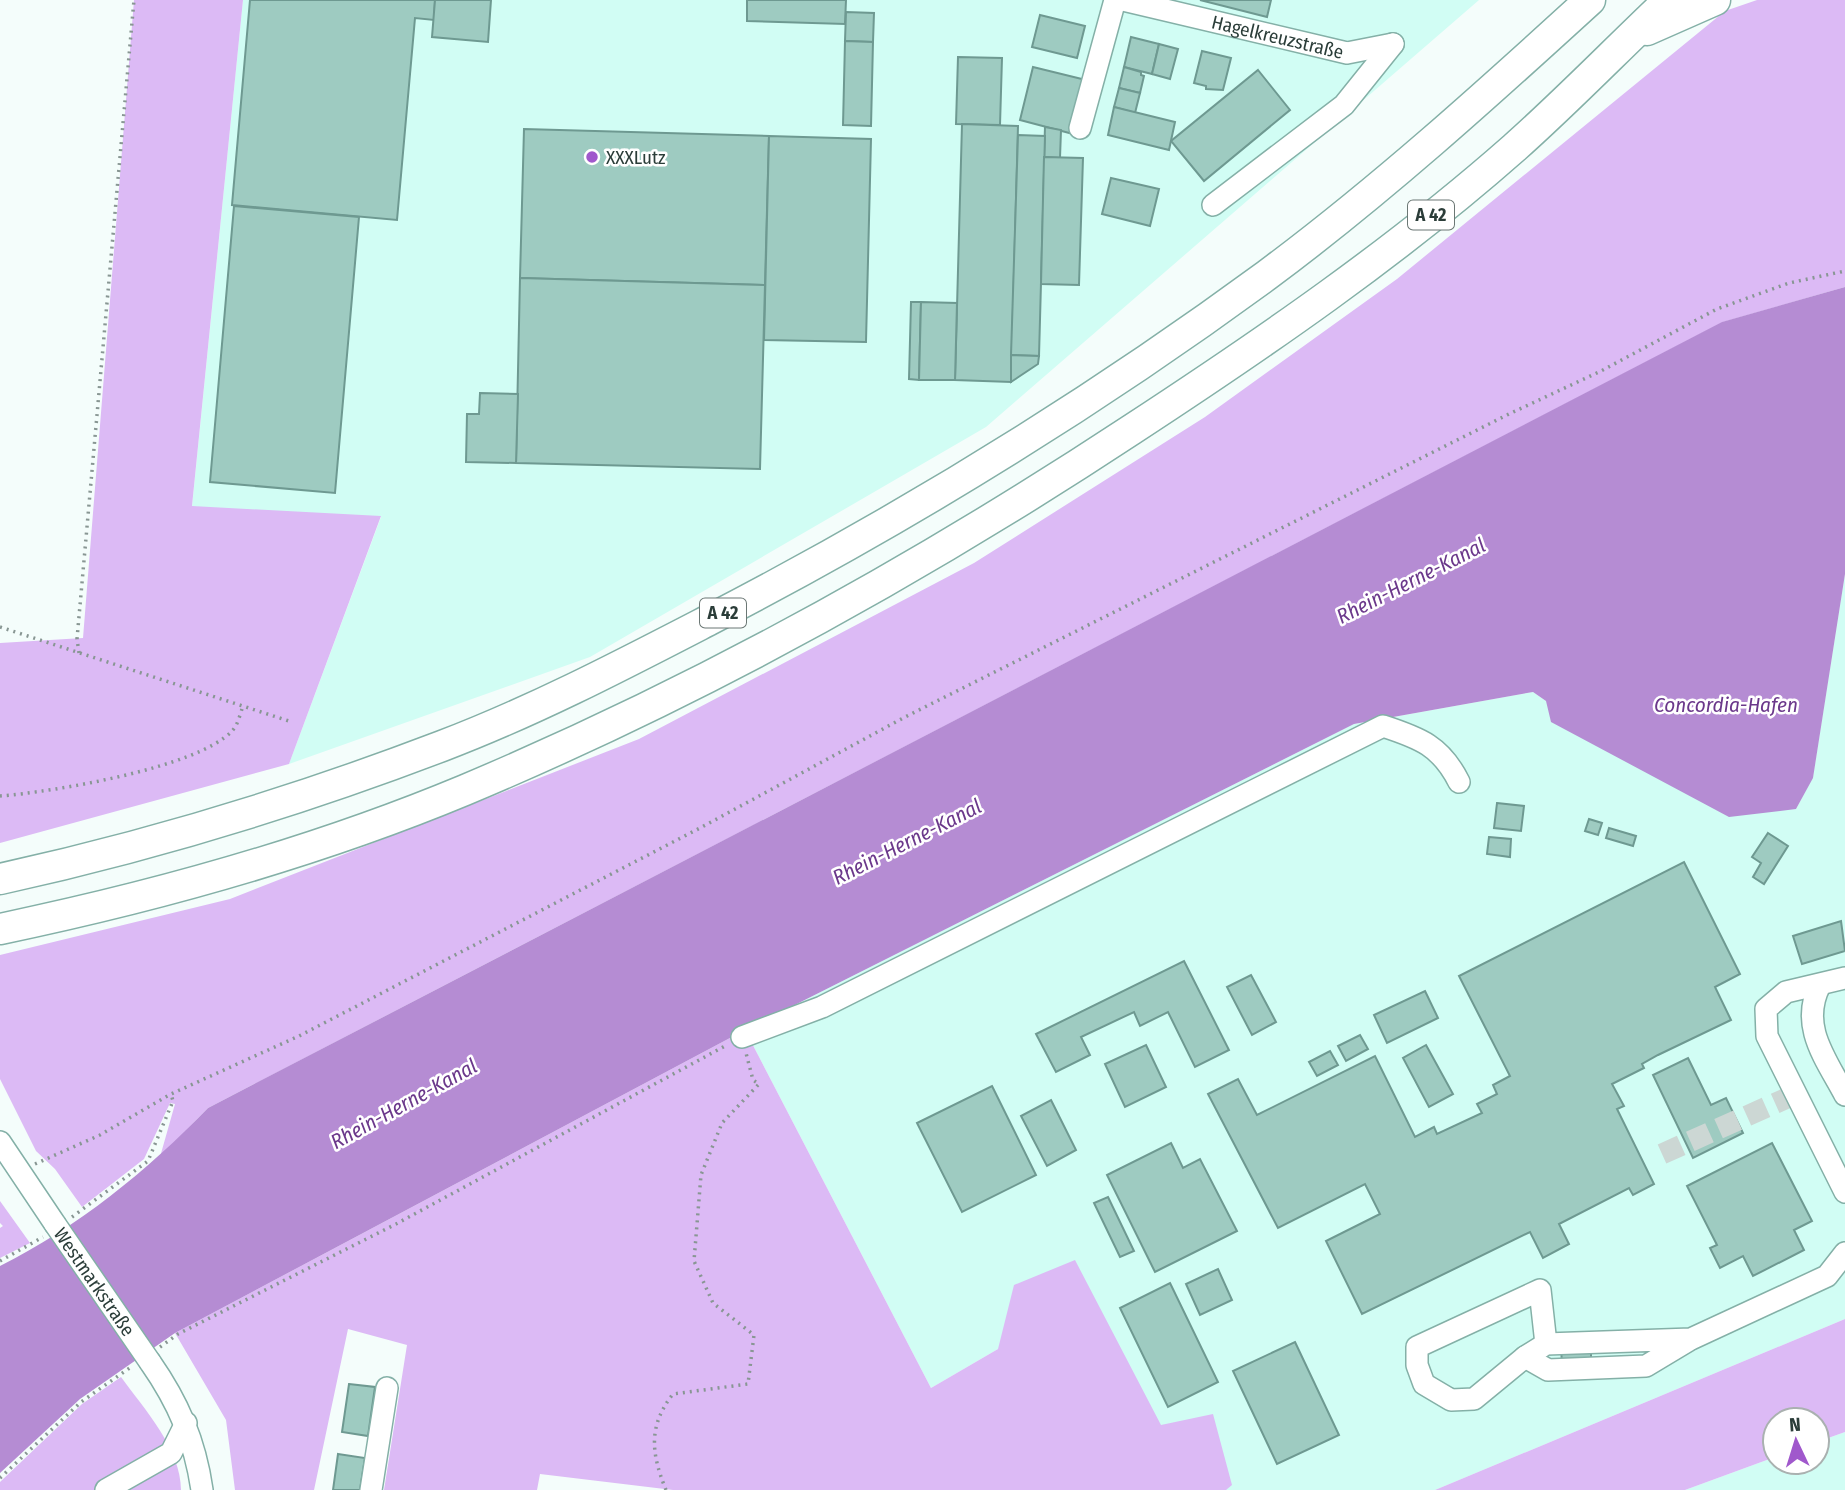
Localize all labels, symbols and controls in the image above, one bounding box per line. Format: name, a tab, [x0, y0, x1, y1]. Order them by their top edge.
street label: Hagelkreuzstraße	[1210, 10, 1346, 63]
place label: XXXLutz	[606, 146, 666, 169]
marker: XXXLutz	[584, 149, 600, 165]
road number: A 42	[1408, 200, 1454, 230]
water label: Rhein-Herne-Kanal	[1332, 532, 1490, 630]
road number: A 42	[700, 598, 746, 628]
water label: Concordia-Hafen	[1654, 692, 1798, 718]
water label: Rhein-Herne-Kanal	[828, 793, 986, 891]
water label: Rhein-Herne-Kanal	[326, 1053, 482, 1155]
street label: Westmarkstraße	[49, 1223, 140, 1340]
north arrow	[1761, 1406, 1831, 1476]
text: N	[1788, 1413, 1801, 1436]

